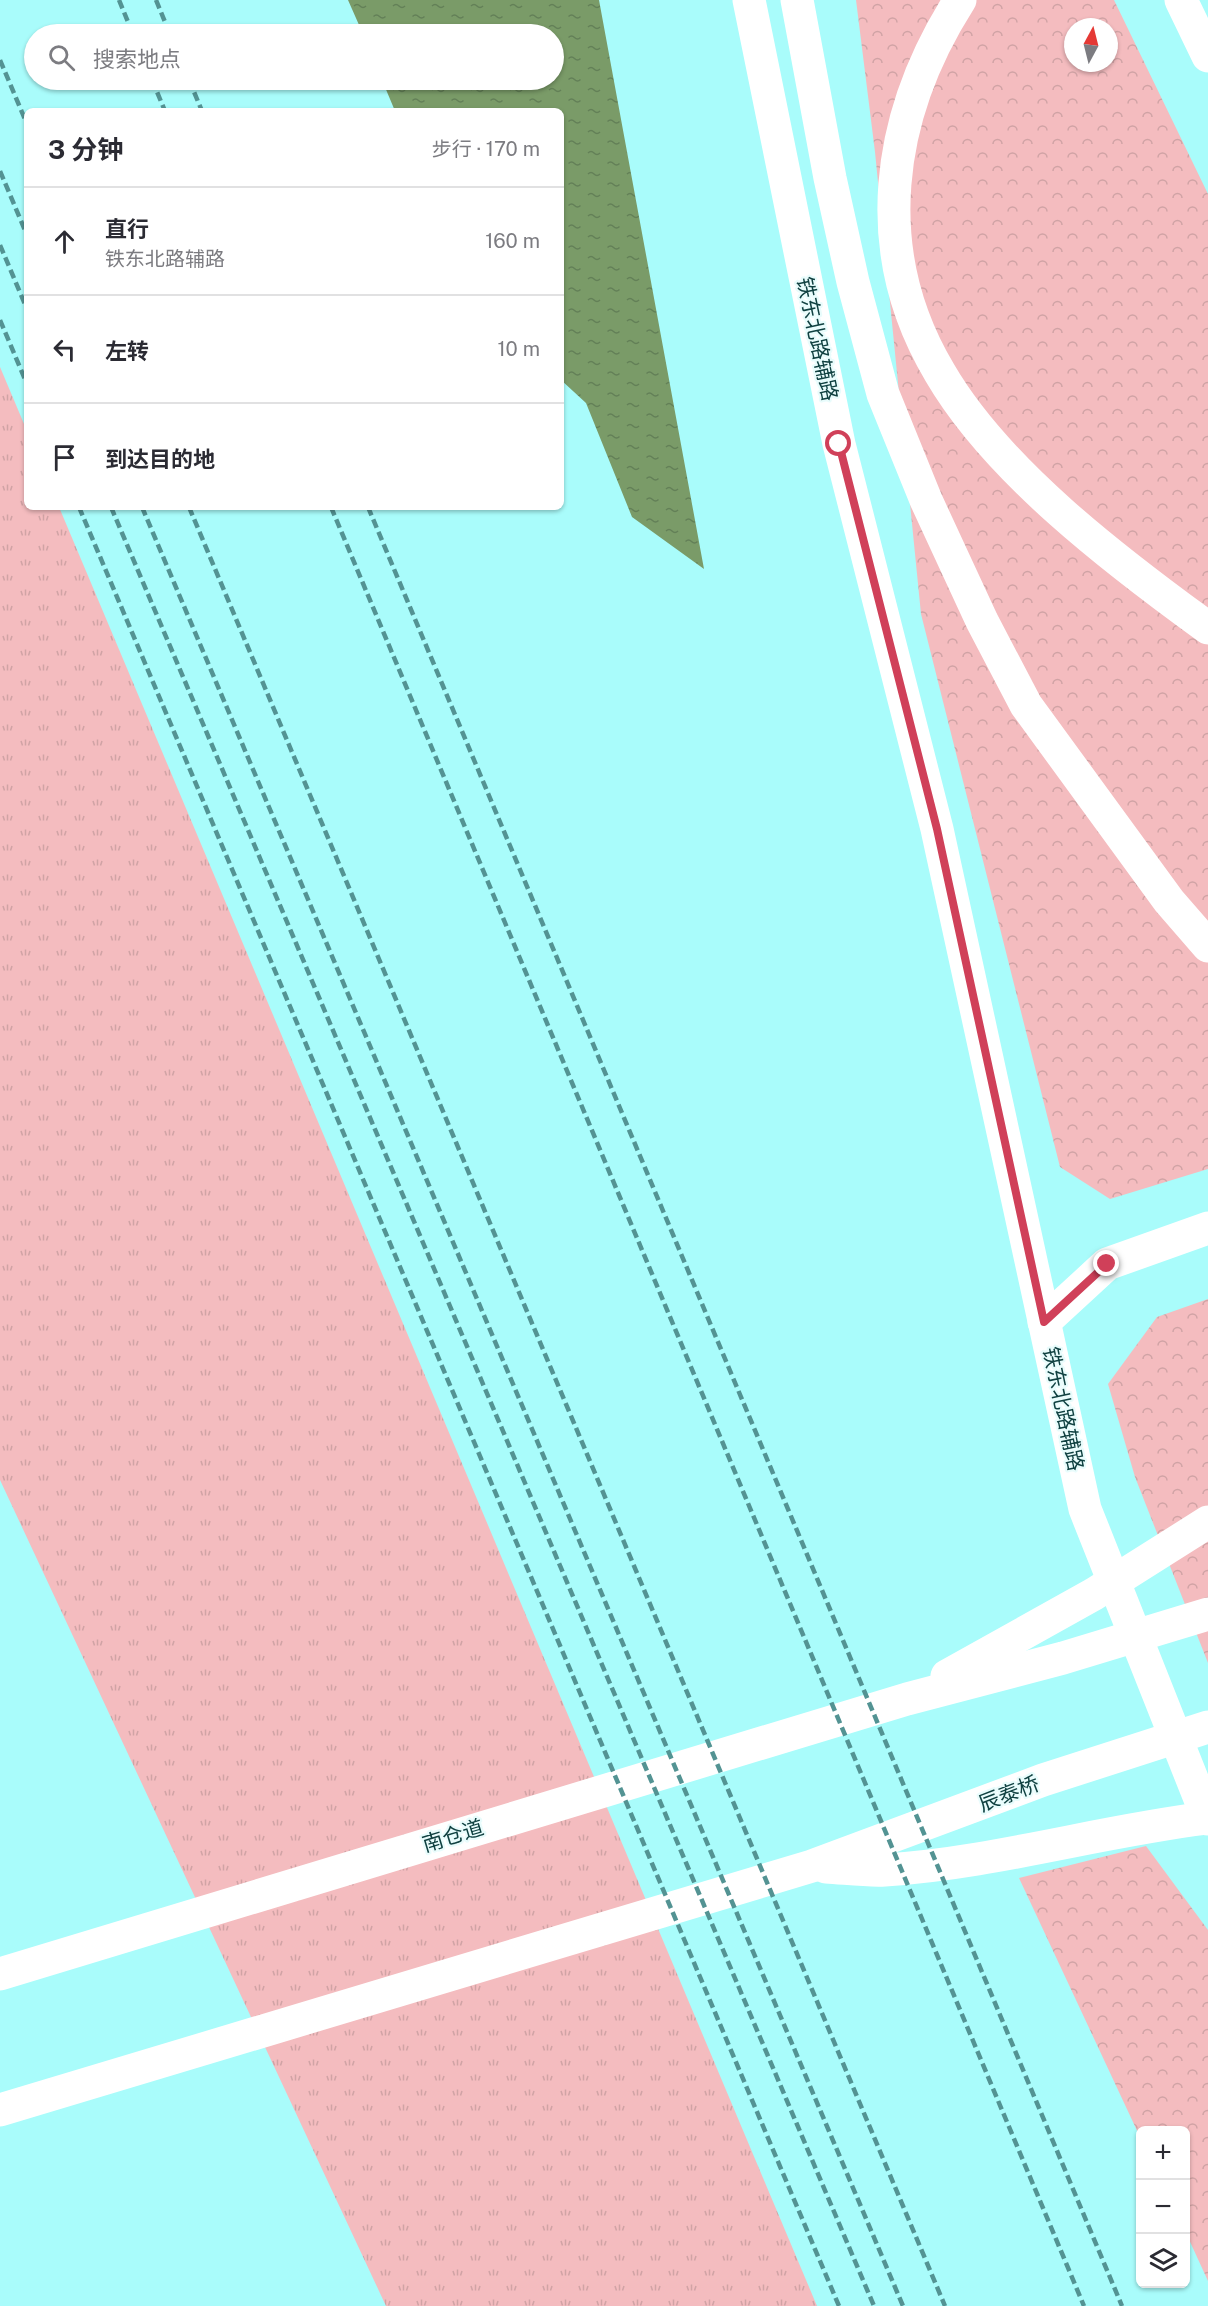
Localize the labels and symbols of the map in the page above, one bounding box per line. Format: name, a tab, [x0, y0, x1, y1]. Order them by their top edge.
north arrow	[1064, 18, 1118, 72]
street label: 铁东北路辅路	[792, 275, 843, 403]
route start	[825, 430, 851, 456]
route end	[1093, 1250, 1119, 1276]
street label: 铁东北路辅路	[1038, 1345, 1089, 1473]
street label: 辰泰桥	[975, 1771, 1043, 1816]
street label: 南仓道	[419, 1814, 487, 1857]

